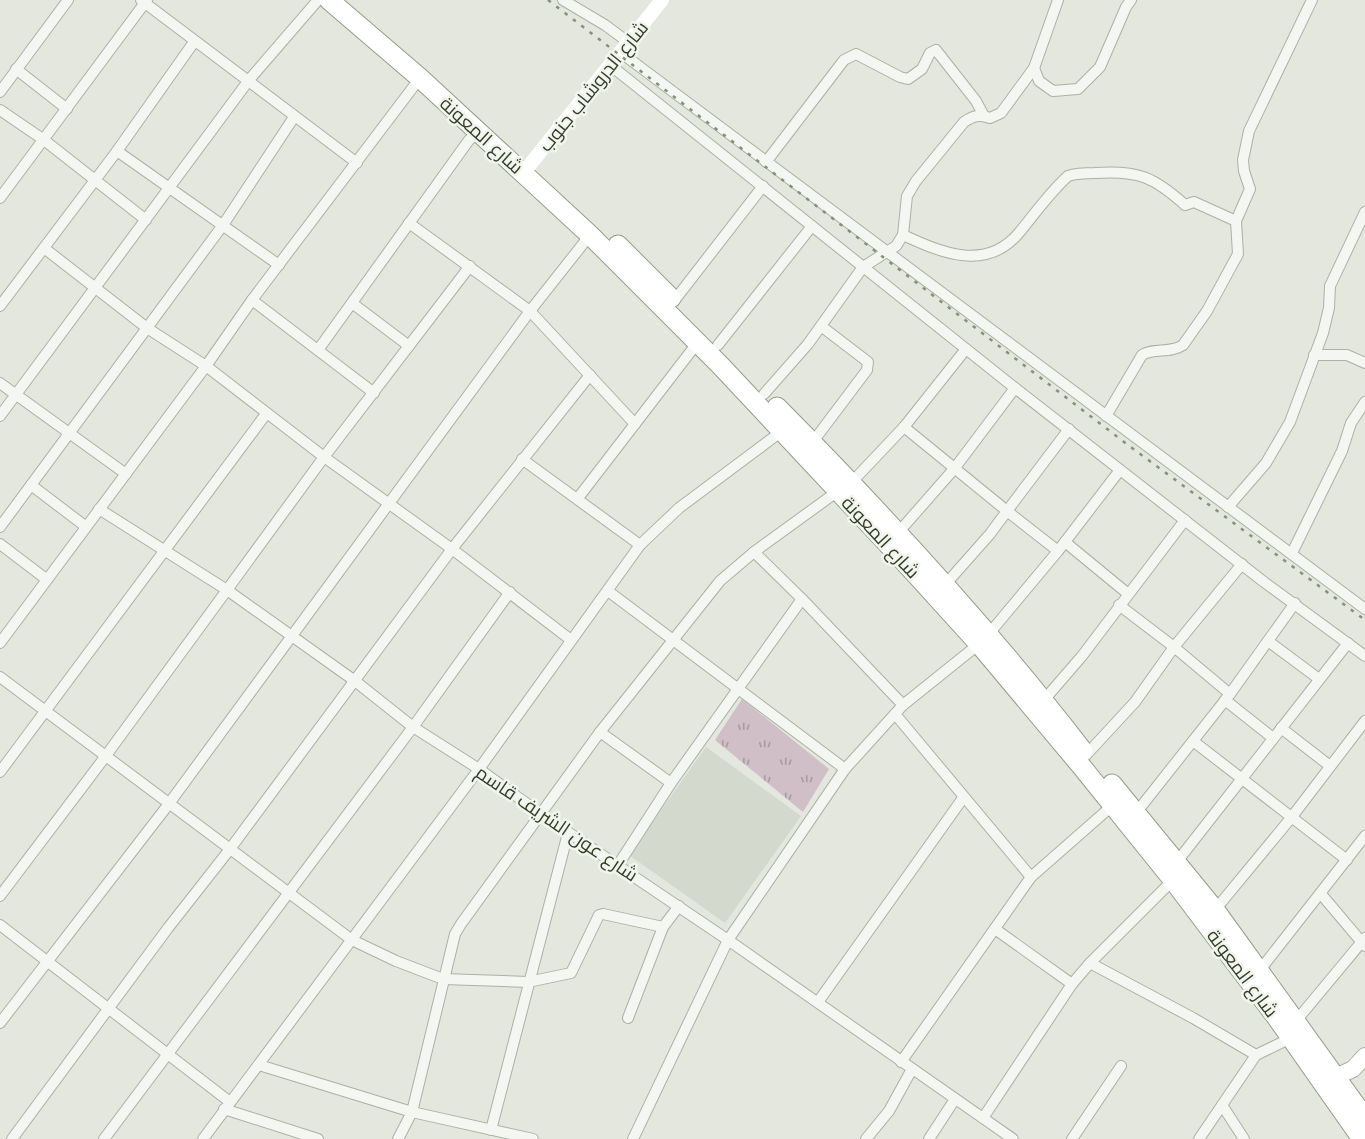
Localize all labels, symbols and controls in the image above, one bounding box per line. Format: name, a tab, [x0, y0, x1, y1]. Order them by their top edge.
street label: شارع الدروشاب جنوب	[533, 16, 655, 157]
street label: شارع المعونة	[434, 91, 529, 180]
street label: شارع المعونة	[835, 491, 925, 585]
street label: شارع عون الشريف قاسم	[470, 760, 643, 888]
street label: شارع المعونة	[1200, 924, 1284, 1023]

